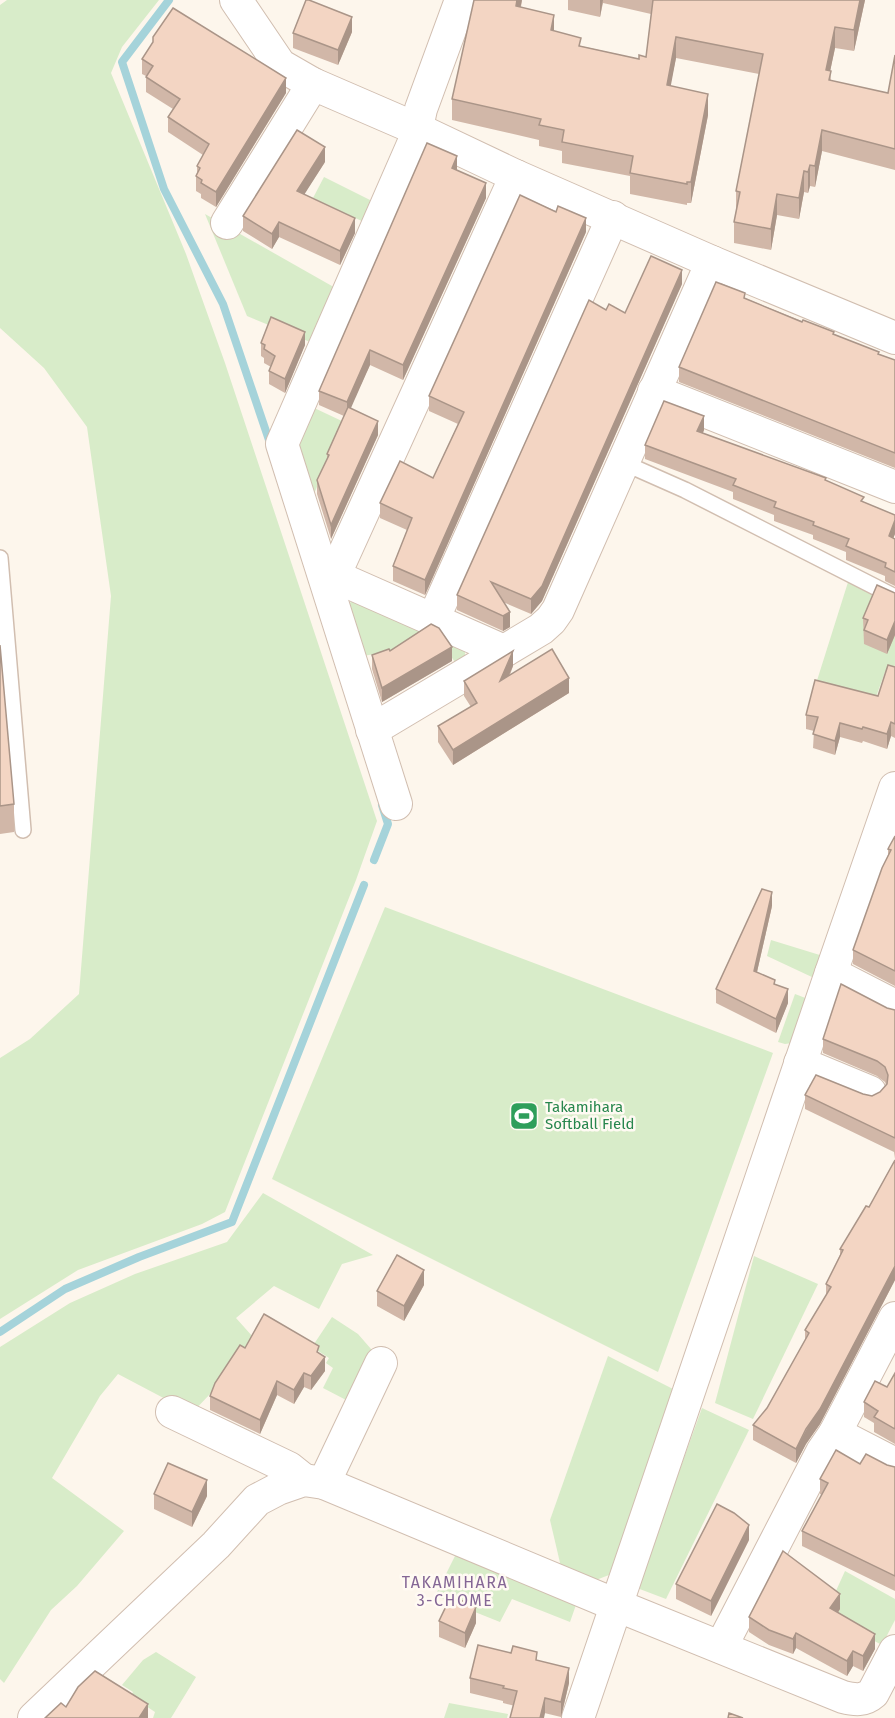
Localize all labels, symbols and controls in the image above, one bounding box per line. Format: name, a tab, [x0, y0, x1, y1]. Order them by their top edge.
place label: Takamihara Softball Field	[545, 1098, 634, 1133]
sports icon: Takamihara Softball Field	[508, 1100, 540, 1132]
district label: TAKAMIHARA 3-CHOME	[402, 1573, 508, 1610]

